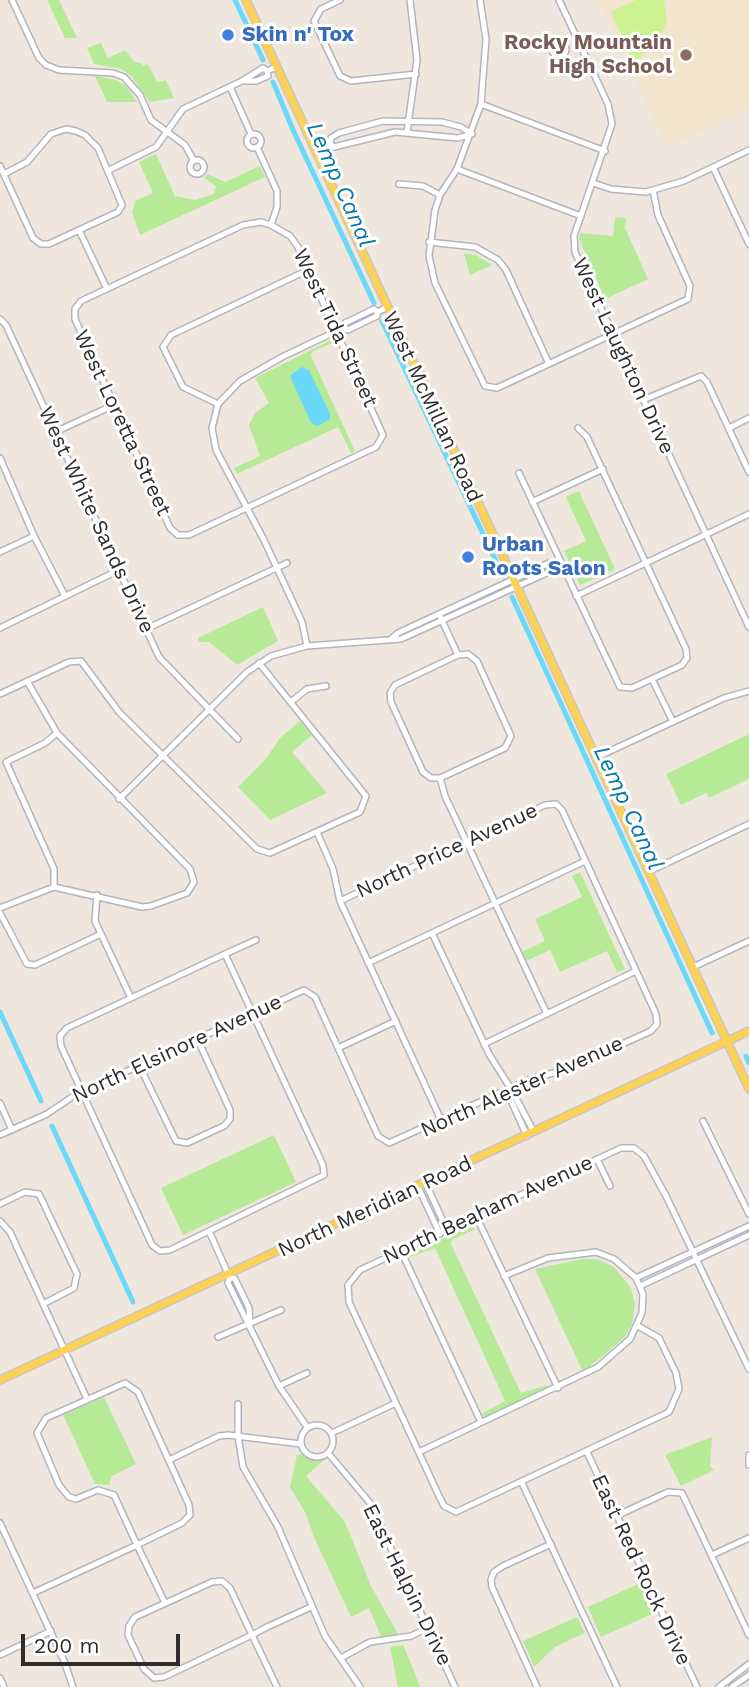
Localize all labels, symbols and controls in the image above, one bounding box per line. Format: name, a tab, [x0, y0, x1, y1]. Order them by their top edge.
place label: Skin n' Tox	[242, 22, 354, 48]
marker: Skin n' Tox	[220, 27, 236, 43]
place label: Rocky Mountain High School	[504, 30, 672, 80]
marker: Rocky Mountain High School	[678, 47, 694, 63]
water label: Lemp Canal	[300, 118, 380, 252]
street label: West Tida Street	[287, 245, 383, 411]
street label: West Laughton Drive	[566, 254, 680, 458]
street label: West McMillan Road	[377, 308, 487, 506]
street label: West Loretta Street	[68, 326, 176, 520]
street label: West White Sands Drive	[32, 403, 160, 637]
place label: Urban Roots Salon	[482, 532, 606, 582]
marker: Urban Roots Salon	[460, 549, 476, 565]
water label: Lemp Canal	[587, 741, 669, 875]
street label: North Price Avenue	[352, 798, 542, 904]
street label: North Elsinore Avenue	[68, 989, 286, 1109]
street label: North Alester Avenue	[417, 1031, 627, 1143]
street label: North Beaham Avenue	[379, 1150, 597, 1270]
street label: North Meridian Road	[274, 1151, 476, 1263]
street label: East Red Rock Drive	[586, 1471, 696, 1669]
street label: East Halpin Drive	[357, 1500, 457, 1670]
scale bar	[24, 1620, 184, 1664]
text: 200 m	[34, 1633, 100, 1658]

